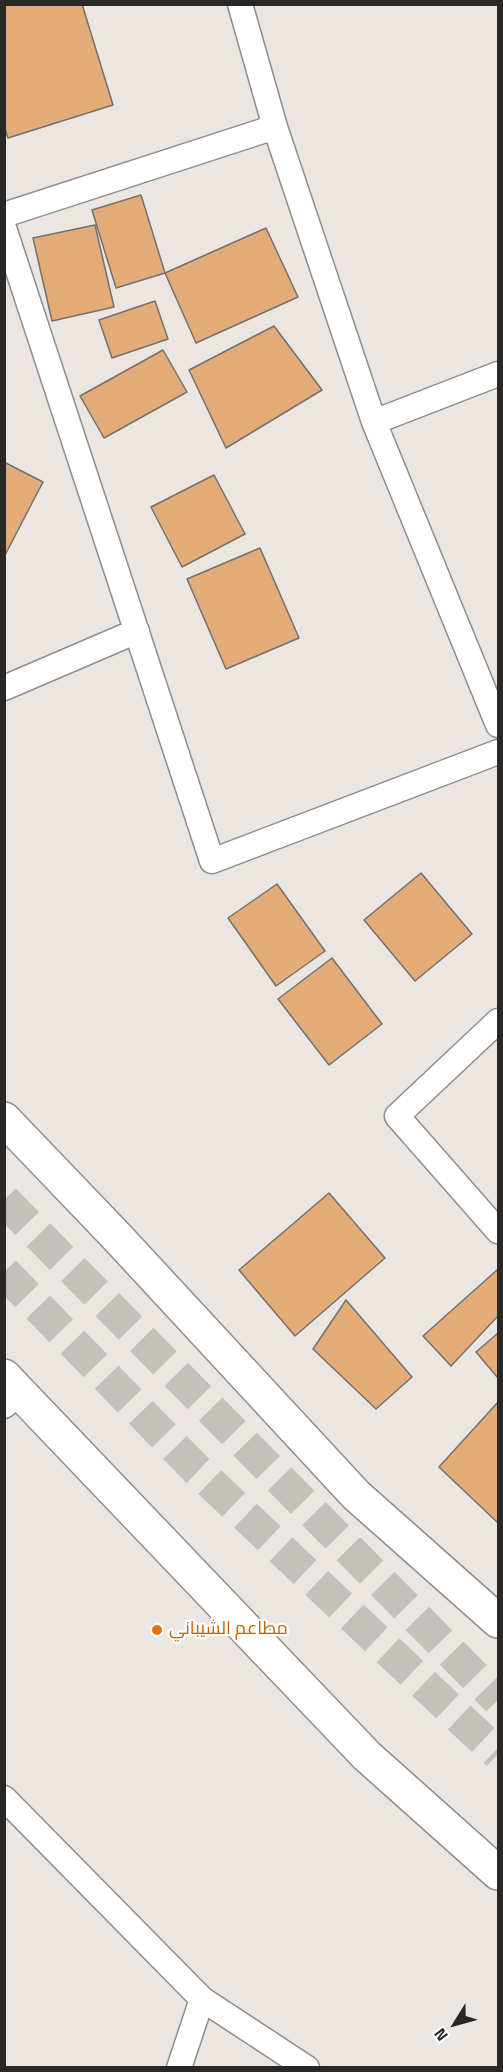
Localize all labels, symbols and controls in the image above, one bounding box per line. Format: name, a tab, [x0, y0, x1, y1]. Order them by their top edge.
place label: مطاعم الشيباني	[169, 1619, 288, 1641]
marker: مطاعم الشيباني	[150, 1623, 164, 1637]
north arrow	[425, 1994, 485, 2054]
text: N	[428, 2023, 454, 2046]

